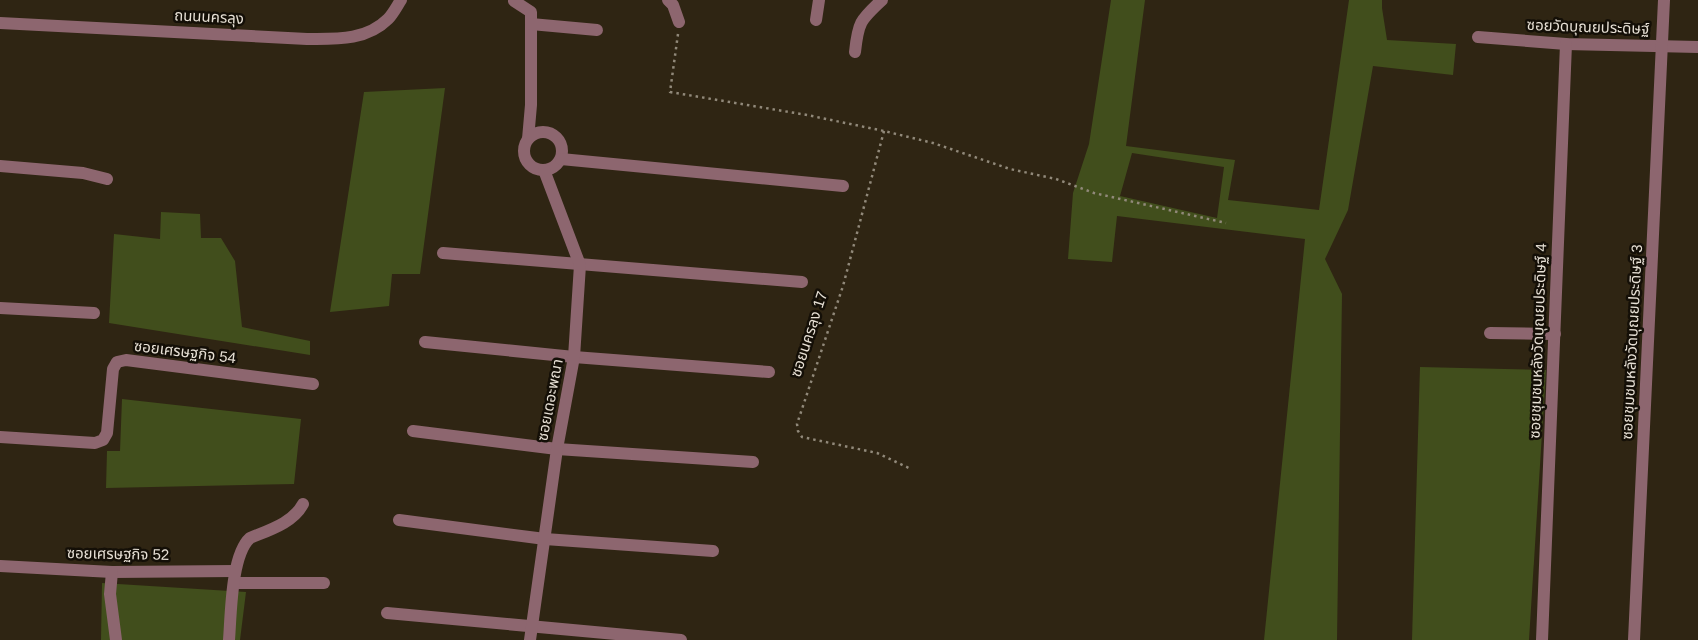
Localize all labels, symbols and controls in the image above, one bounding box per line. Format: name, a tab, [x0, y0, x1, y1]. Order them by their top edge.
street label: ถนนนครลุง	[174, 6, 244, 28]
street label: ซอยวัดบุณยประดิษฐ์	[1526, 16, 1650, 38]
street label: ซอยชุมชนหลังวัดบุณยประดิษฐ์ 4	[1526, 243, 1550, 439]
street label: ซอยชุมชนหลังวัดบุณยประดิษฐ์ 3	[1618, 244, 1646, 440]
street label: ซอยนครลุง 17	[787, 289, 831, 379]
street label: ซอยเศรษฐกิจ 54	[133, 337, 237, 366]
street label: ซอยเดอะพณา	[533, 357, 566, 442]
street label: ซอยเศรษฐกิจ 52	[67, 544, 169, 563]

